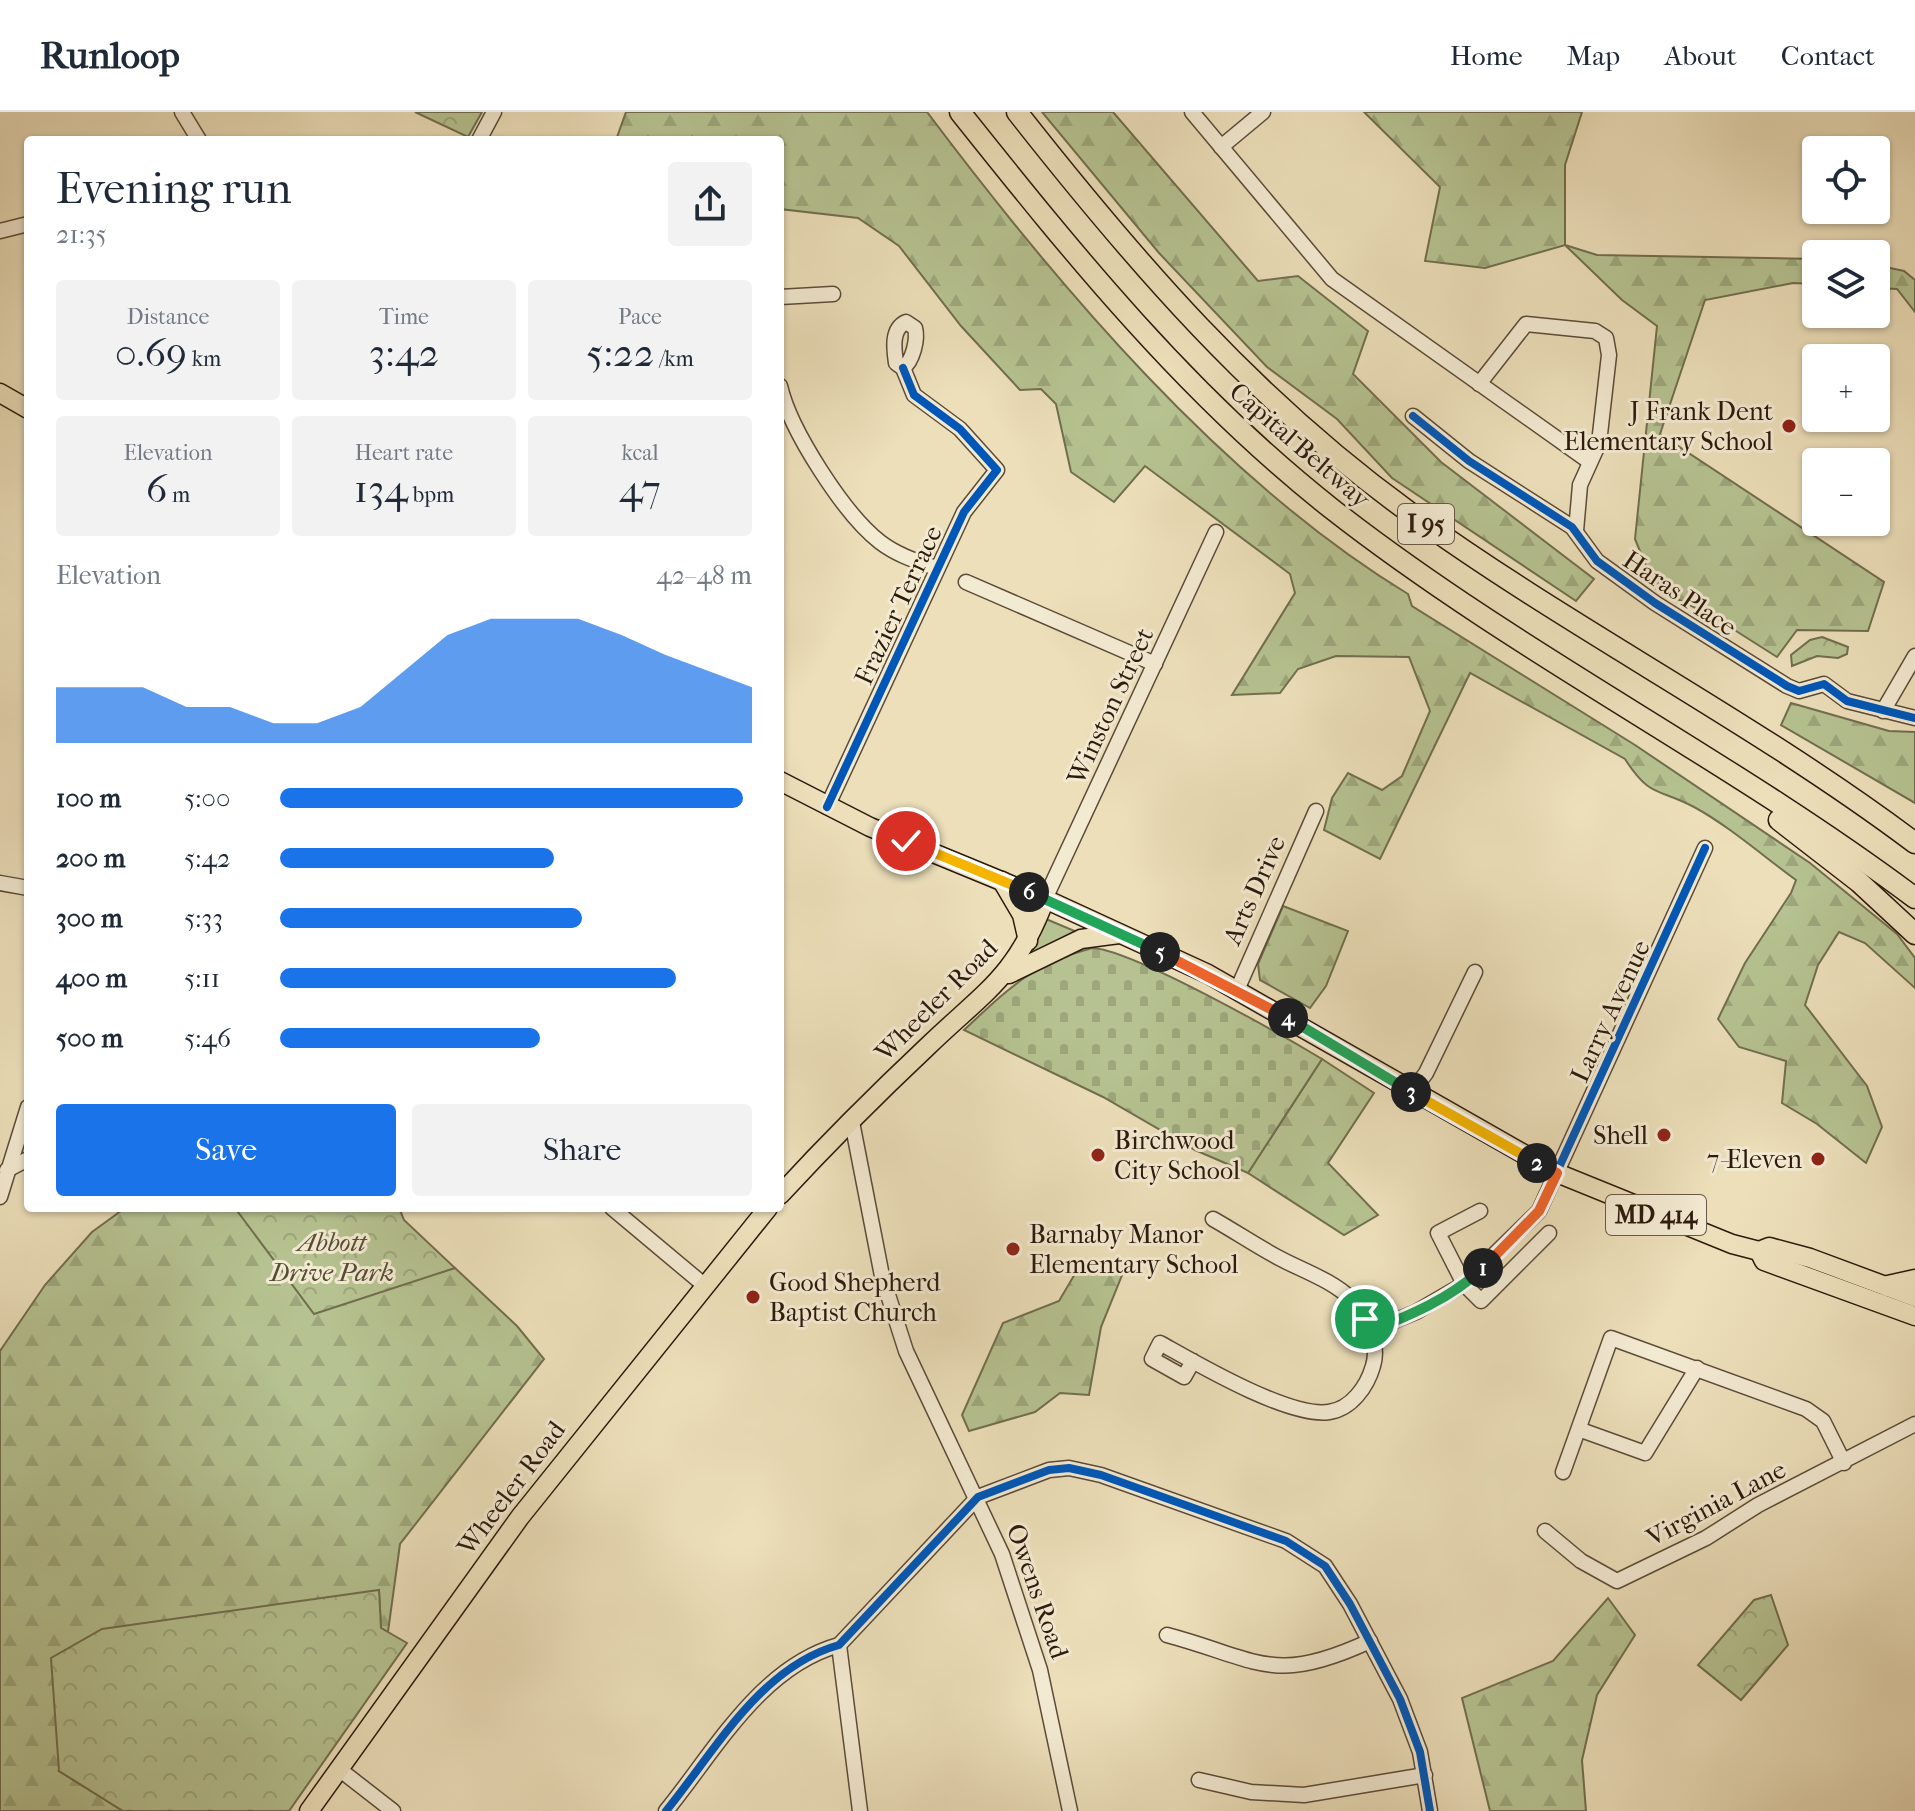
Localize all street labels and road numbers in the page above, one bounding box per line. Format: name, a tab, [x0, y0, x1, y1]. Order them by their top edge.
street label: Capital Beltway	[1223, 376, 1377, 515]
road number: I 95	[1398, 504, 1454, 544]
street label: Frazier Terrace	[848, 521, 949, 690]
street label: Haras Place	[1617, 544, 1742, 643]
street label: Winston Street	[1060, 622, 1161, 790]
street label: Arts Drive	[1216, 831, 1292, 950]
street label: Wheeler Road	[868, 932, 1004, 1069]
street label: Larry Avenue	[1564, 935, 1657, 1087]
road number: MD 414	[1606, 1195, 1706, 1235]
street label: Wheeler Road	[450, 1414, 572, 1562]
street label: Virginia Lane	[1640, 1454, 1791, 1554]
street label: Owens Road	[1000, 1520, 1075, 1663]

